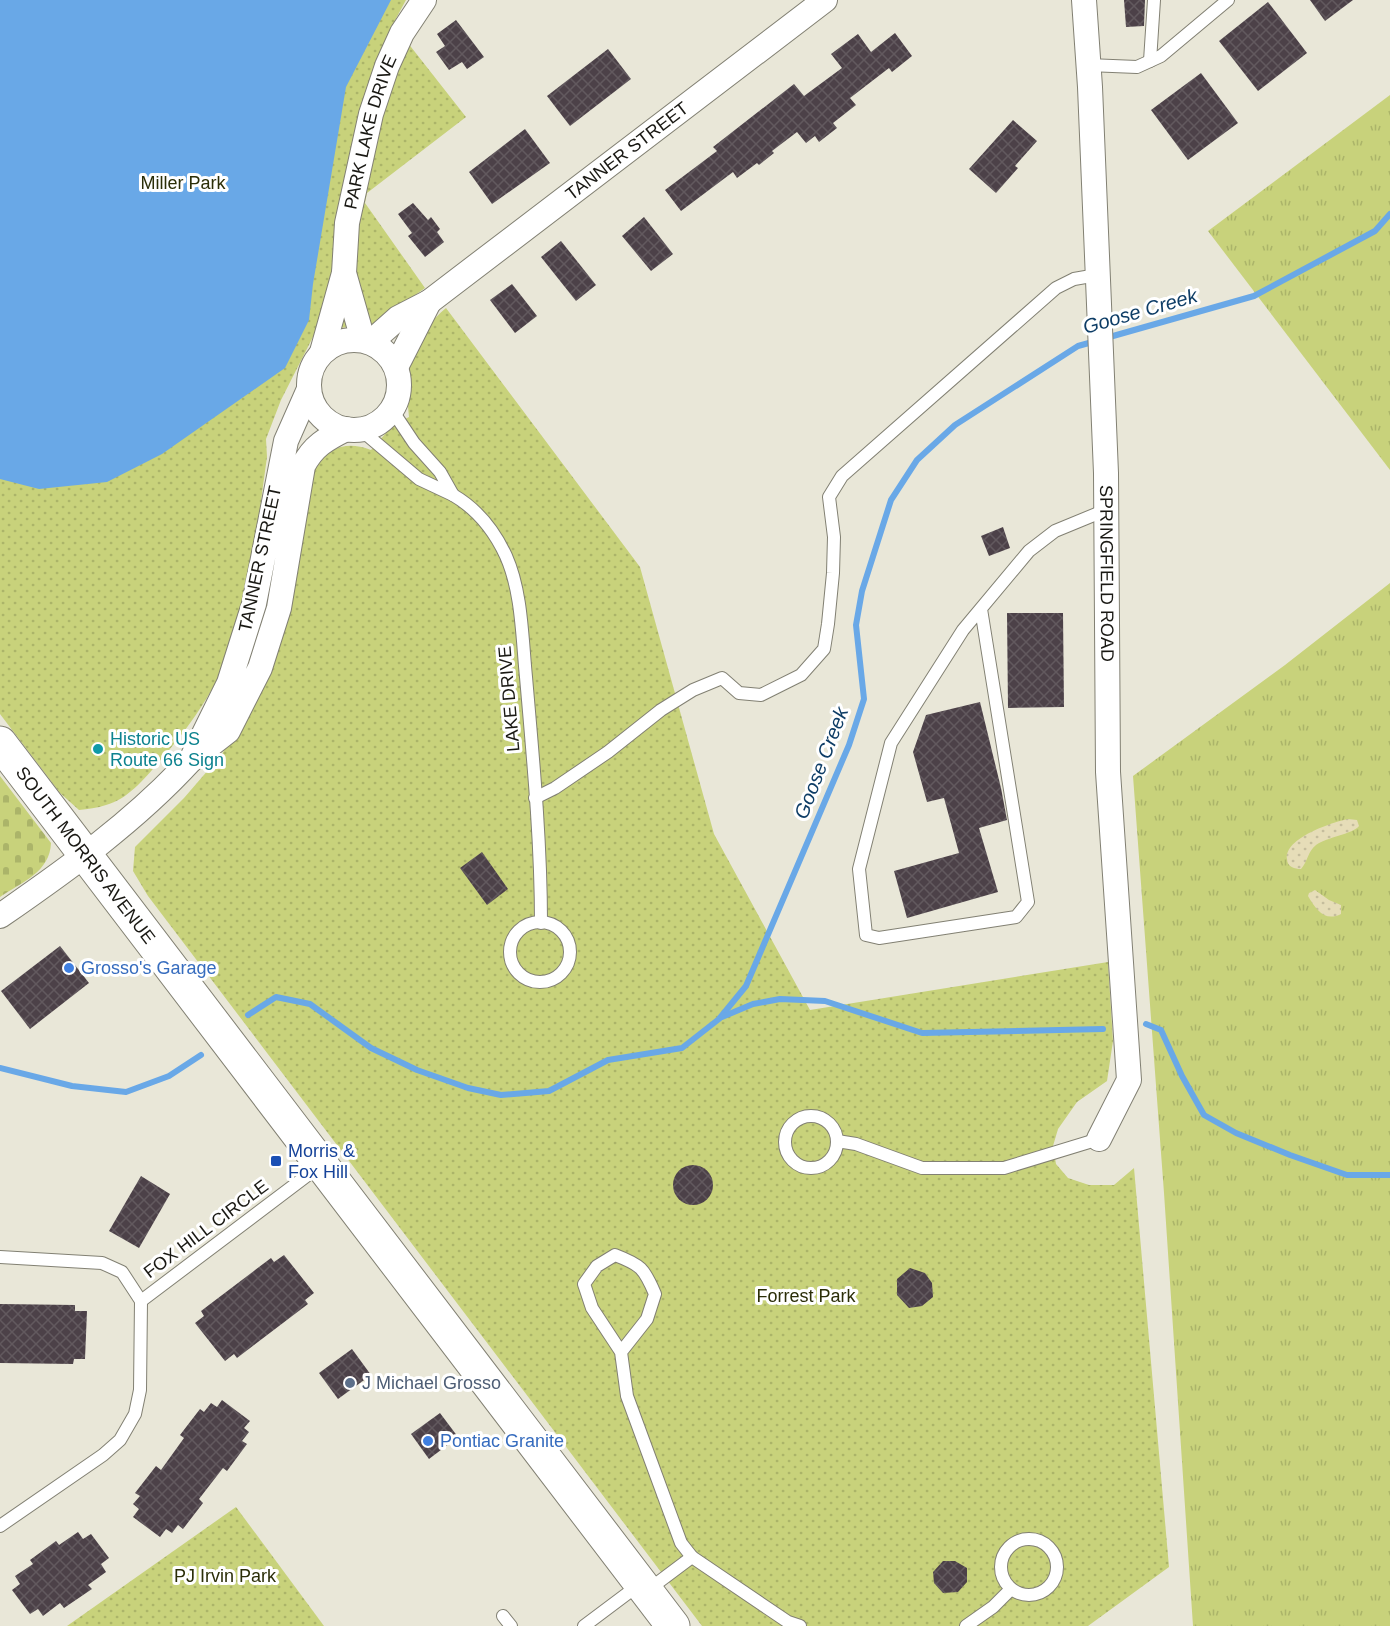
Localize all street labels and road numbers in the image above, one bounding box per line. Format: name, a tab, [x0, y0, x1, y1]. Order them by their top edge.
street label: PARK LAKE DRIVE	[340, 52, 401, 211]
street label: TANNER STREET	[562, 98, 692, 204]
street label: TANNER STREET	[235, 484, 285, 634]
street label: SPRINGFIELD ROAD	[1096, 485, 1117, 662]
street label: LAKE DRIVE	[494, 645, 524, 753]
street label: SOUTH MORRIS AVENUE	[12, 763, 159, 947]
street label: FOX HILL CIRCLE	[140, 1176, 272, 1282]

